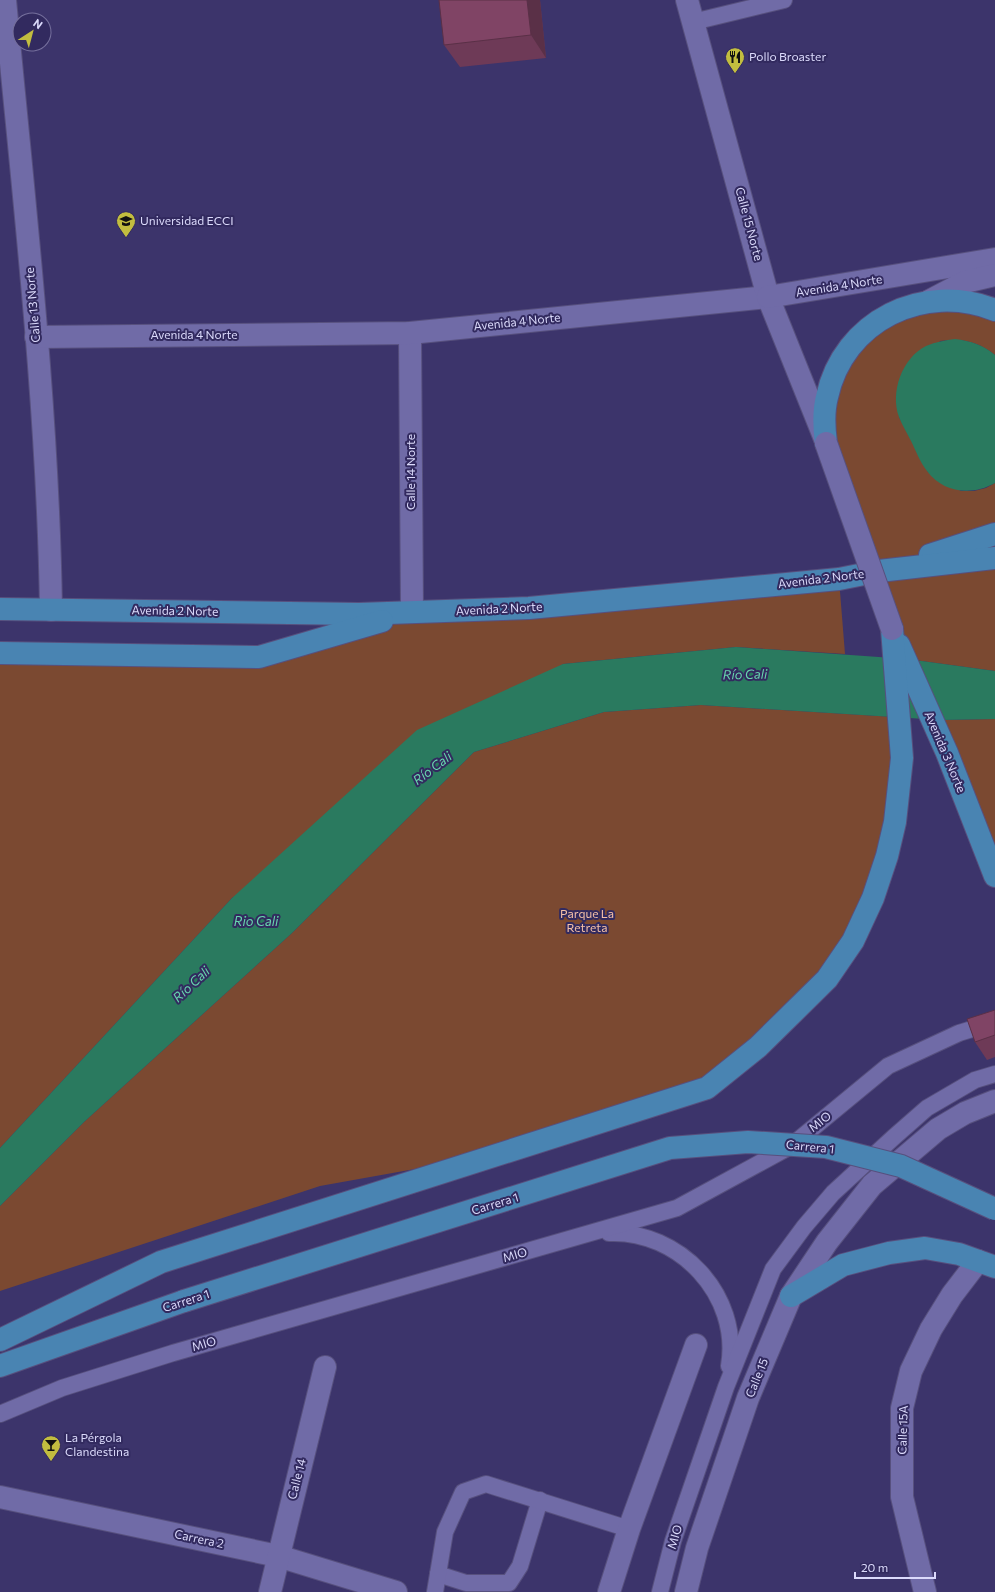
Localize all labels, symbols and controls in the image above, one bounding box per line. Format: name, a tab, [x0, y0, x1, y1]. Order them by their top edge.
north arrow	[12, 12, 52, 52]
text: N	[31, 16, 45, 31]
restaurant icon: Pollo Broaster	[724, 46, 746, 74]
place label: Pollo Broaster	[749, 49, 826, 63]
street label: Calle 15 Norte	[733, 185, 767, 262]
school or university icon: Universidad ECCI	[115, 210, 137, 238]
place label: Universidad ECCI	[140, 213, 233, 227]
street label: Calle 13 Norte	[22, 267, 42, 343]
street label: Avenida 4 Norte	[795, 271, 883, 299]
street label: Avenida 4 Norte	[473, 309, 561, 333]
street label: Avenida 4 Norte	[150, 327, 238, 341]
street label: Calle 14 Norte	[403, 434, 417, 510]
street label: Avenida 2 Norte	[777, 566, 865, 590]
street label: Avenida 2 Norte	[455, 599, 543, 617]
street label: Avenida 2 Norte	[132, 602, 218, 618]
water label: Río Cali	[723, 666, 768, 682]
street label: Avenida 3 Norte	[923, 709, 969, 794]
water label: Río Cali	[409, 748, 455, 788]
park label: Parque La Retreta	[560, 906, 614, 934]
water label: Rio Cali	[234, 913, 279, 929]
water label: Río Cali	[169, 962, 213, 1005]
street label: MIO	[805, 1108, 834, 1134]
street label: Carrera 1	[785, 1137, 835, 1156]
street label: Carrera 1	[469, 1189, 520, 1217]
street label: MIO	[501, 1244, 529, 1264]
street label: Carrera 1	[160, 1286, 211, 1314]
street label: MIO	[190, 1333, 218, 1353]
street label: Calle 15	[742, 1356, 770, 1399]
street label: Calle 15A	[894, 1405, 910, 1455]
place label: La Pérgola Clandestina	[65, 1430, 129, 1458]
bar icon: La Pérgola Clandestina	[40, 1434, 62, 1462]
street label: Calle 14	[284, 1457, 308, 1501]
street label: MIO	[664, 1523, 684, 1551]
street label: Carrera 2	[173, 1526, 226, 1550]
scale bar	[855, 1554, 935, 1580]
text: 20 m	[861, 1560, 888, 1574]

